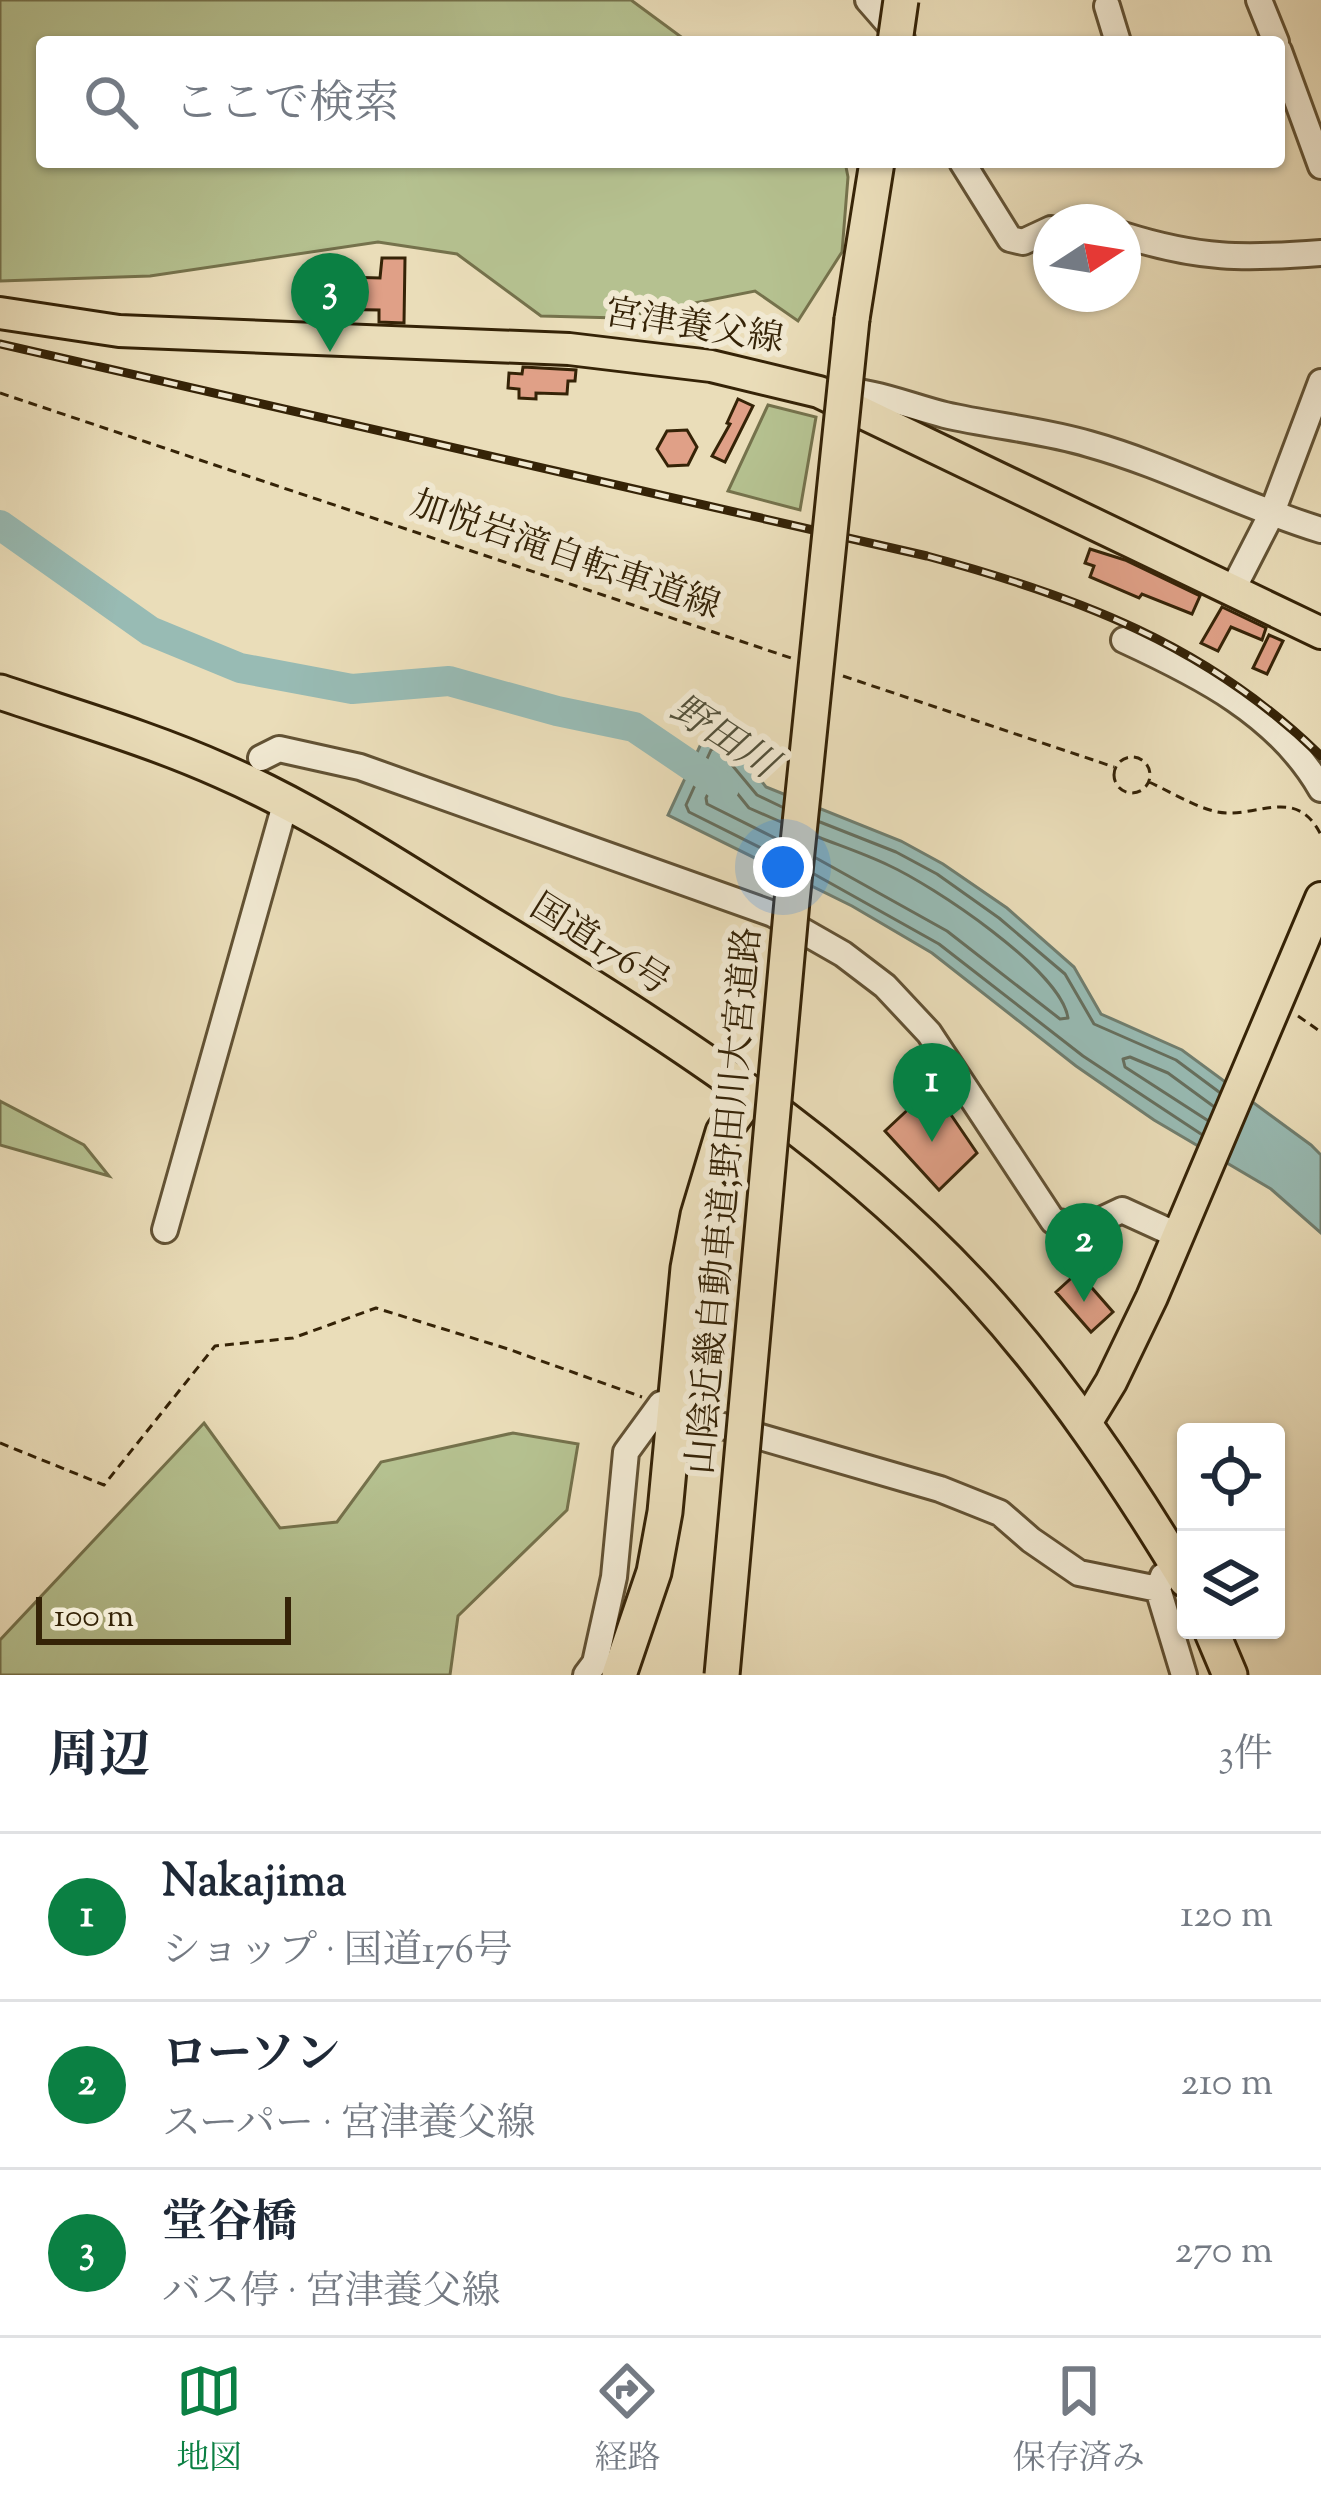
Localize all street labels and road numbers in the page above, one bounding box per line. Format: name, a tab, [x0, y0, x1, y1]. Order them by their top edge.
street label: 宮津養父線	[601, 288, 787, 368]
street label: 加悦岩滝自転車道線	[403, 480, 727, 634]
street label: 国道176号	[519, 883, 679, 1009]
street label: 山陰近畿自動車道;野田川大宮道路	[676, 925, 776, 1477]

